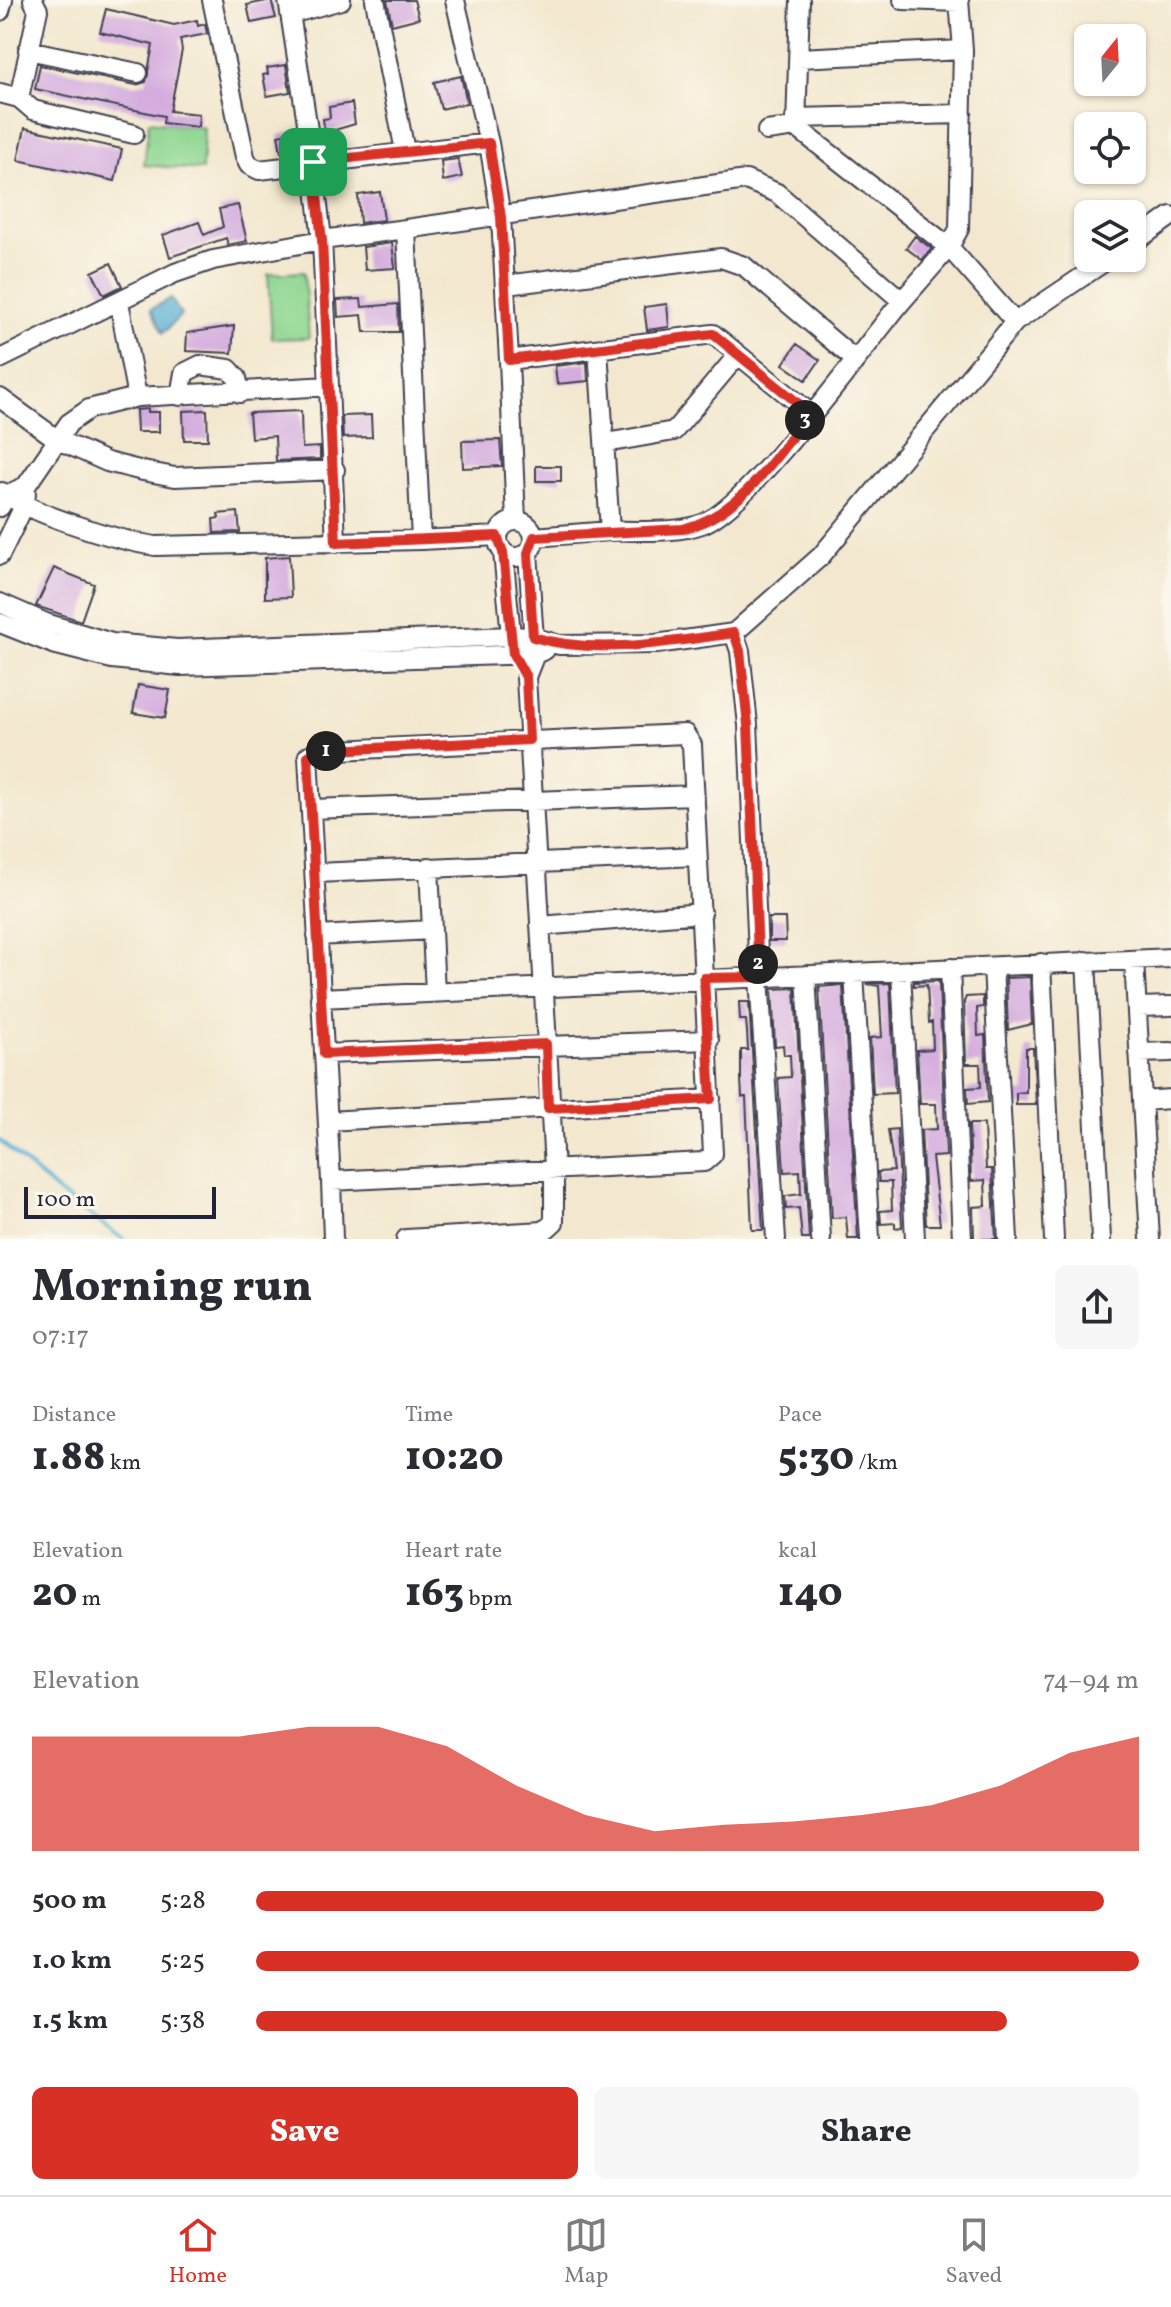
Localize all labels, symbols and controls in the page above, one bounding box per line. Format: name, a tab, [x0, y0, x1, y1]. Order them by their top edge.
north arrow	[1074, 24, 1146, 96]
map controls	[1074, 24, 1146, 272]
button: locate	[1074, 112, 1146, 184]
pin	[279, 128, 347, 196]
icon: arrive	[291, 140, 335, 184]
button: layers	[1074, 200, 1146, 272]
pin: 3	[785, 400, 825, 440]
text: 3	[799, 404, 811, 435]
pin: 1	[306, 731, 346, 771]
text: 1	[322, 735, 330, 766]
pin: 2	[738, 944, 778, 984]
text: 2	[752, 948, 764, 979]
scale bar	[24, 1183, 216, 1219]
text: 100 m	[36, 1185, 95, 1216]
text: Morning run	[32, 1258, 312, 1319]
button: share	[1055, 1265, 1139, 1349]
text: 07:17	[32, 1319, 89, 1355]
text: Distance	[32, 1400, 116, 1431]
text: Time	[405, 1400, 453, 1431]
text: Pace	[778, 1400, 822, 1431]
text: 1.88	[32, 1431, 105, 1487]
text: 10:20	[405, 1431, 504, 1487]
text: 5:30	[778, 1431, 854, 1487]
text: km	[105, 1448, 141, 1479]
text: /km	[854, 1448, 898, 1479]
text: Elevation	[32, 1536, 123, 1567]
text: Heart rate	[405, 1536, 502, 1567]
text: kcal	[778, 1536, 817, 1567]
text: 20	[32, 1567, 77, 1623]
text: 163	[405, 1567, 464, 1623]
text: 140	[778, 1567, 843, 1623]
text: m	[77, 1584, 101, 1615]
text: bpm	[464, 1584, 513, 1615]
text: Elevation	[32, 1663, 140, 1699]
text: 74–94 m	[1043, 1663, 1139, 1699]
text: 500 m	[32, 1883, 107, 1919]
text: 5:28	[160, 1883, 206, 1919]
text: 1.0 km	[32, 1943, 112, 1979]
text: 5:25	[160, 1943, 205, 1979]
text: 1.5 km	[32, 2003, 108, 2039]
text: 5:38	[160, 2003, 205, 2039]
button: Save	[32, 2087, 578, 2179]
button: Share	[594, 2087, 1139, 2179]
tab: Home	[169, 2213, 227, 2292]
tab: Map	[564, 2213, 608, 2292]
tab: Saved	[946, 2213, 1002, 2292]

